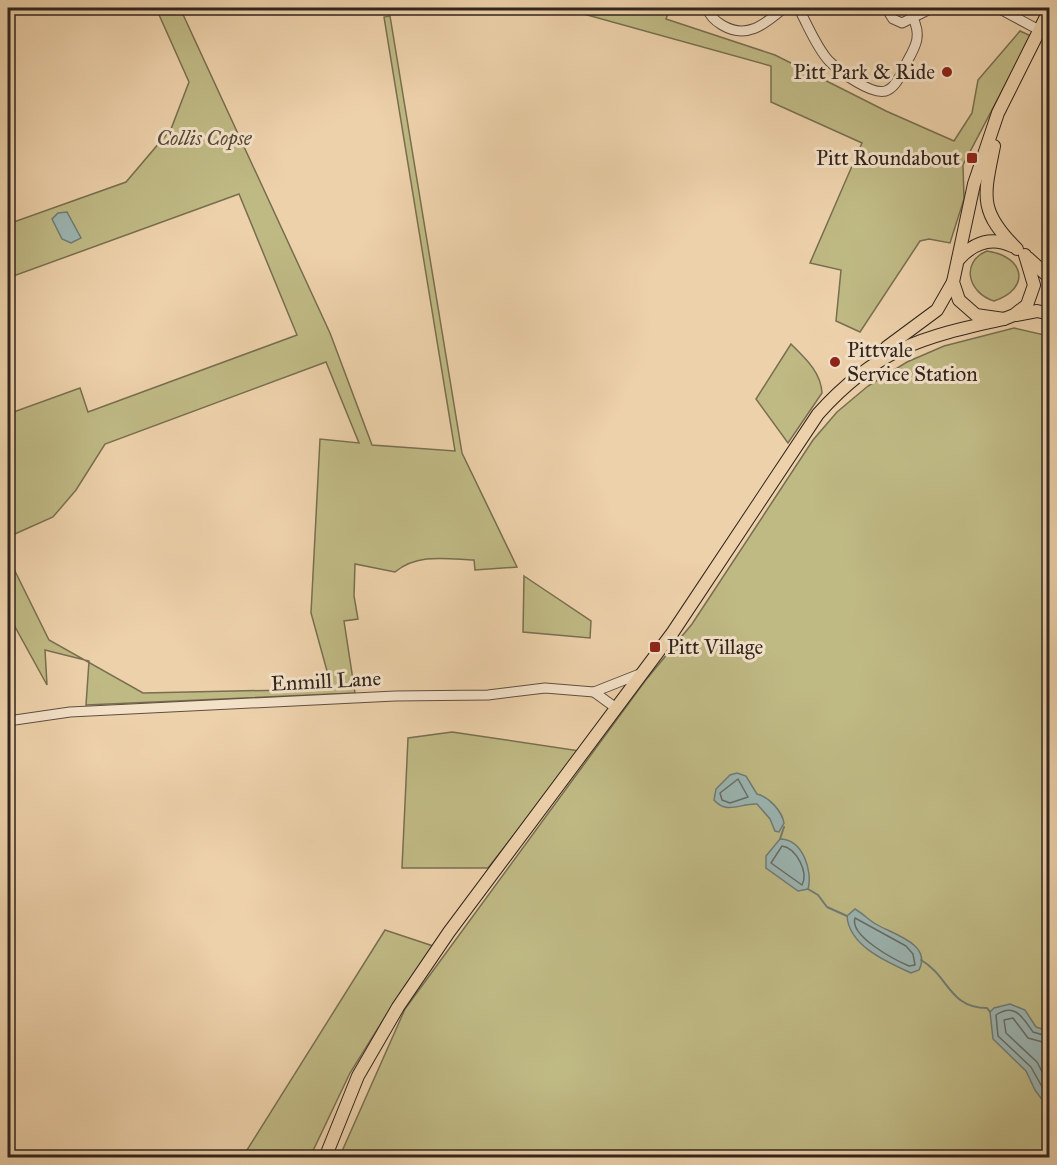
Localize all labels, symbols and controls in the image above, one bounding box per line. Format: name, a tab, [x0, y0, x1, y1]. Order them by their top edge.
place label: Pitt Park & Ride	[793, 59, 935, 85]
marker: Pitt Park & Ride	[940, 65, 954, 79]
park label: Collis Copse	[156, 125, 253, 151]
place label: Pitt Roundabout	[816, 145, 961, 171]
marker: Pitt Roundabout	[965, 151, 979, 165]
place label: Pittvale Service Station	[847, 337, 978, 387]
marker: Pittvale Service Station	[828, 355, 842, 369]
place label: Pitt Village	[667, 634, 763, 660]
marker: Pitt Village	[648, 640, 662, 654]
street label: Enmill Lane	[270, 665, 382, 697]

